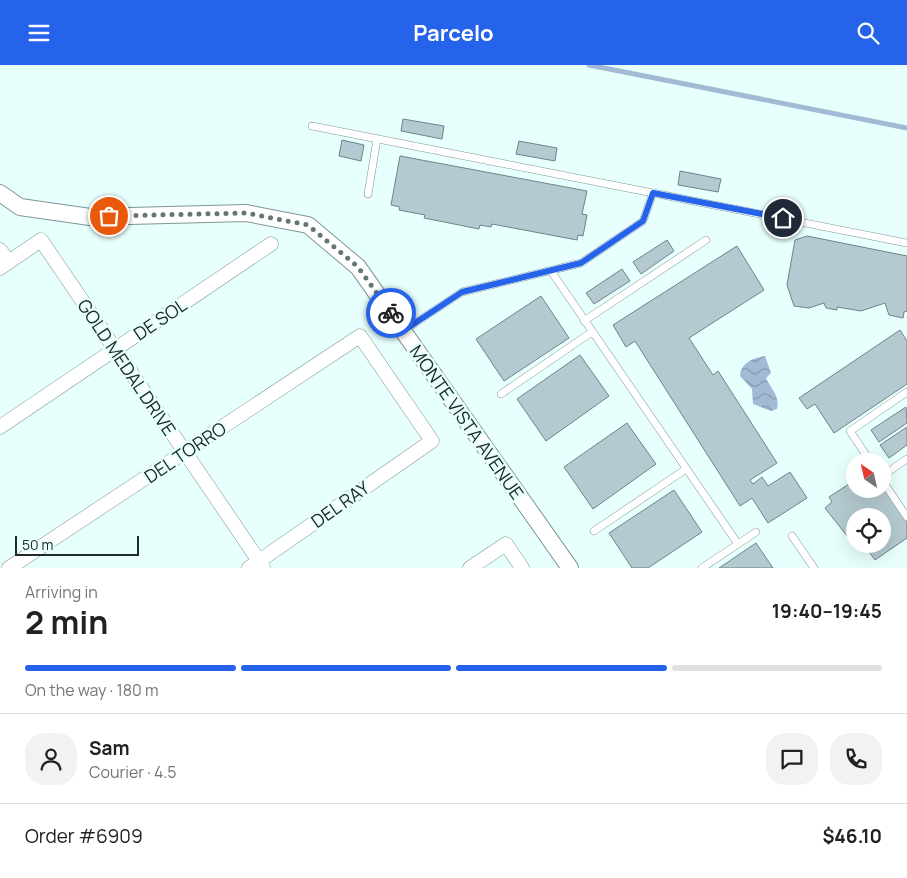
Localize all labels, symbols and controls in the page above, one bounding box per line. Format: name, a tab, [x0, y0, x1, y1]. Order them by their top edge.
text: Parcelo	[413, 18, 494, 48]
icon: menu	[25, 19, 53, 47]
icon: search	[854, 19, 882, 47]
pin	[88, 195, 130, 237]
pin	[762, 197, 804, 239]
icon: bag	[95, 202, 123, 230]
icon: home	[769, 204, 797, 232]
courier	[366, 288, 416, 338]
street label: DE SOL	[129, 292, 191, 346]
street label: GOLD MEDAL DRIVE	[72, 294, 182, 440]
icon: bike	[377, 299, 405, 327]
street label: MONTE VISTA AVENUE	[405, 340, 529, 504]
street label: DEL TORRO	[139, 416, 231, 488]
north arrow	[846, 453, 891, 497]
map controls	[846, 453, 891, 553]
street label: DEL RAY	[306, 475, 375, 533]
button: locate	[846, 508, 891, 553]
scale bar	[15, 533, 139, 556]
text: 50 m	[22, 535, 53, 554]
text: Arriving in	[25, 581, 98, 603]
text: 19:40–19:45	[772, 598, 882, 624]
text: 2 min	[25, 600, 108, 644]
text: On the way · 180 m	[25, 679, 158, 701]
button: person	[25, 733, 77, 785]
button: chat	[766, 733, 818, 785]
button: phone	[830, 733, 882, 785]
text: Sam	[89, 735, 130, 761]
text: Courier · 4.5	[89, 761, 176, 783]
text: Order #6909	[25, 823, 143, 849]
text: $46.10	[822, 823, 882, 849]

